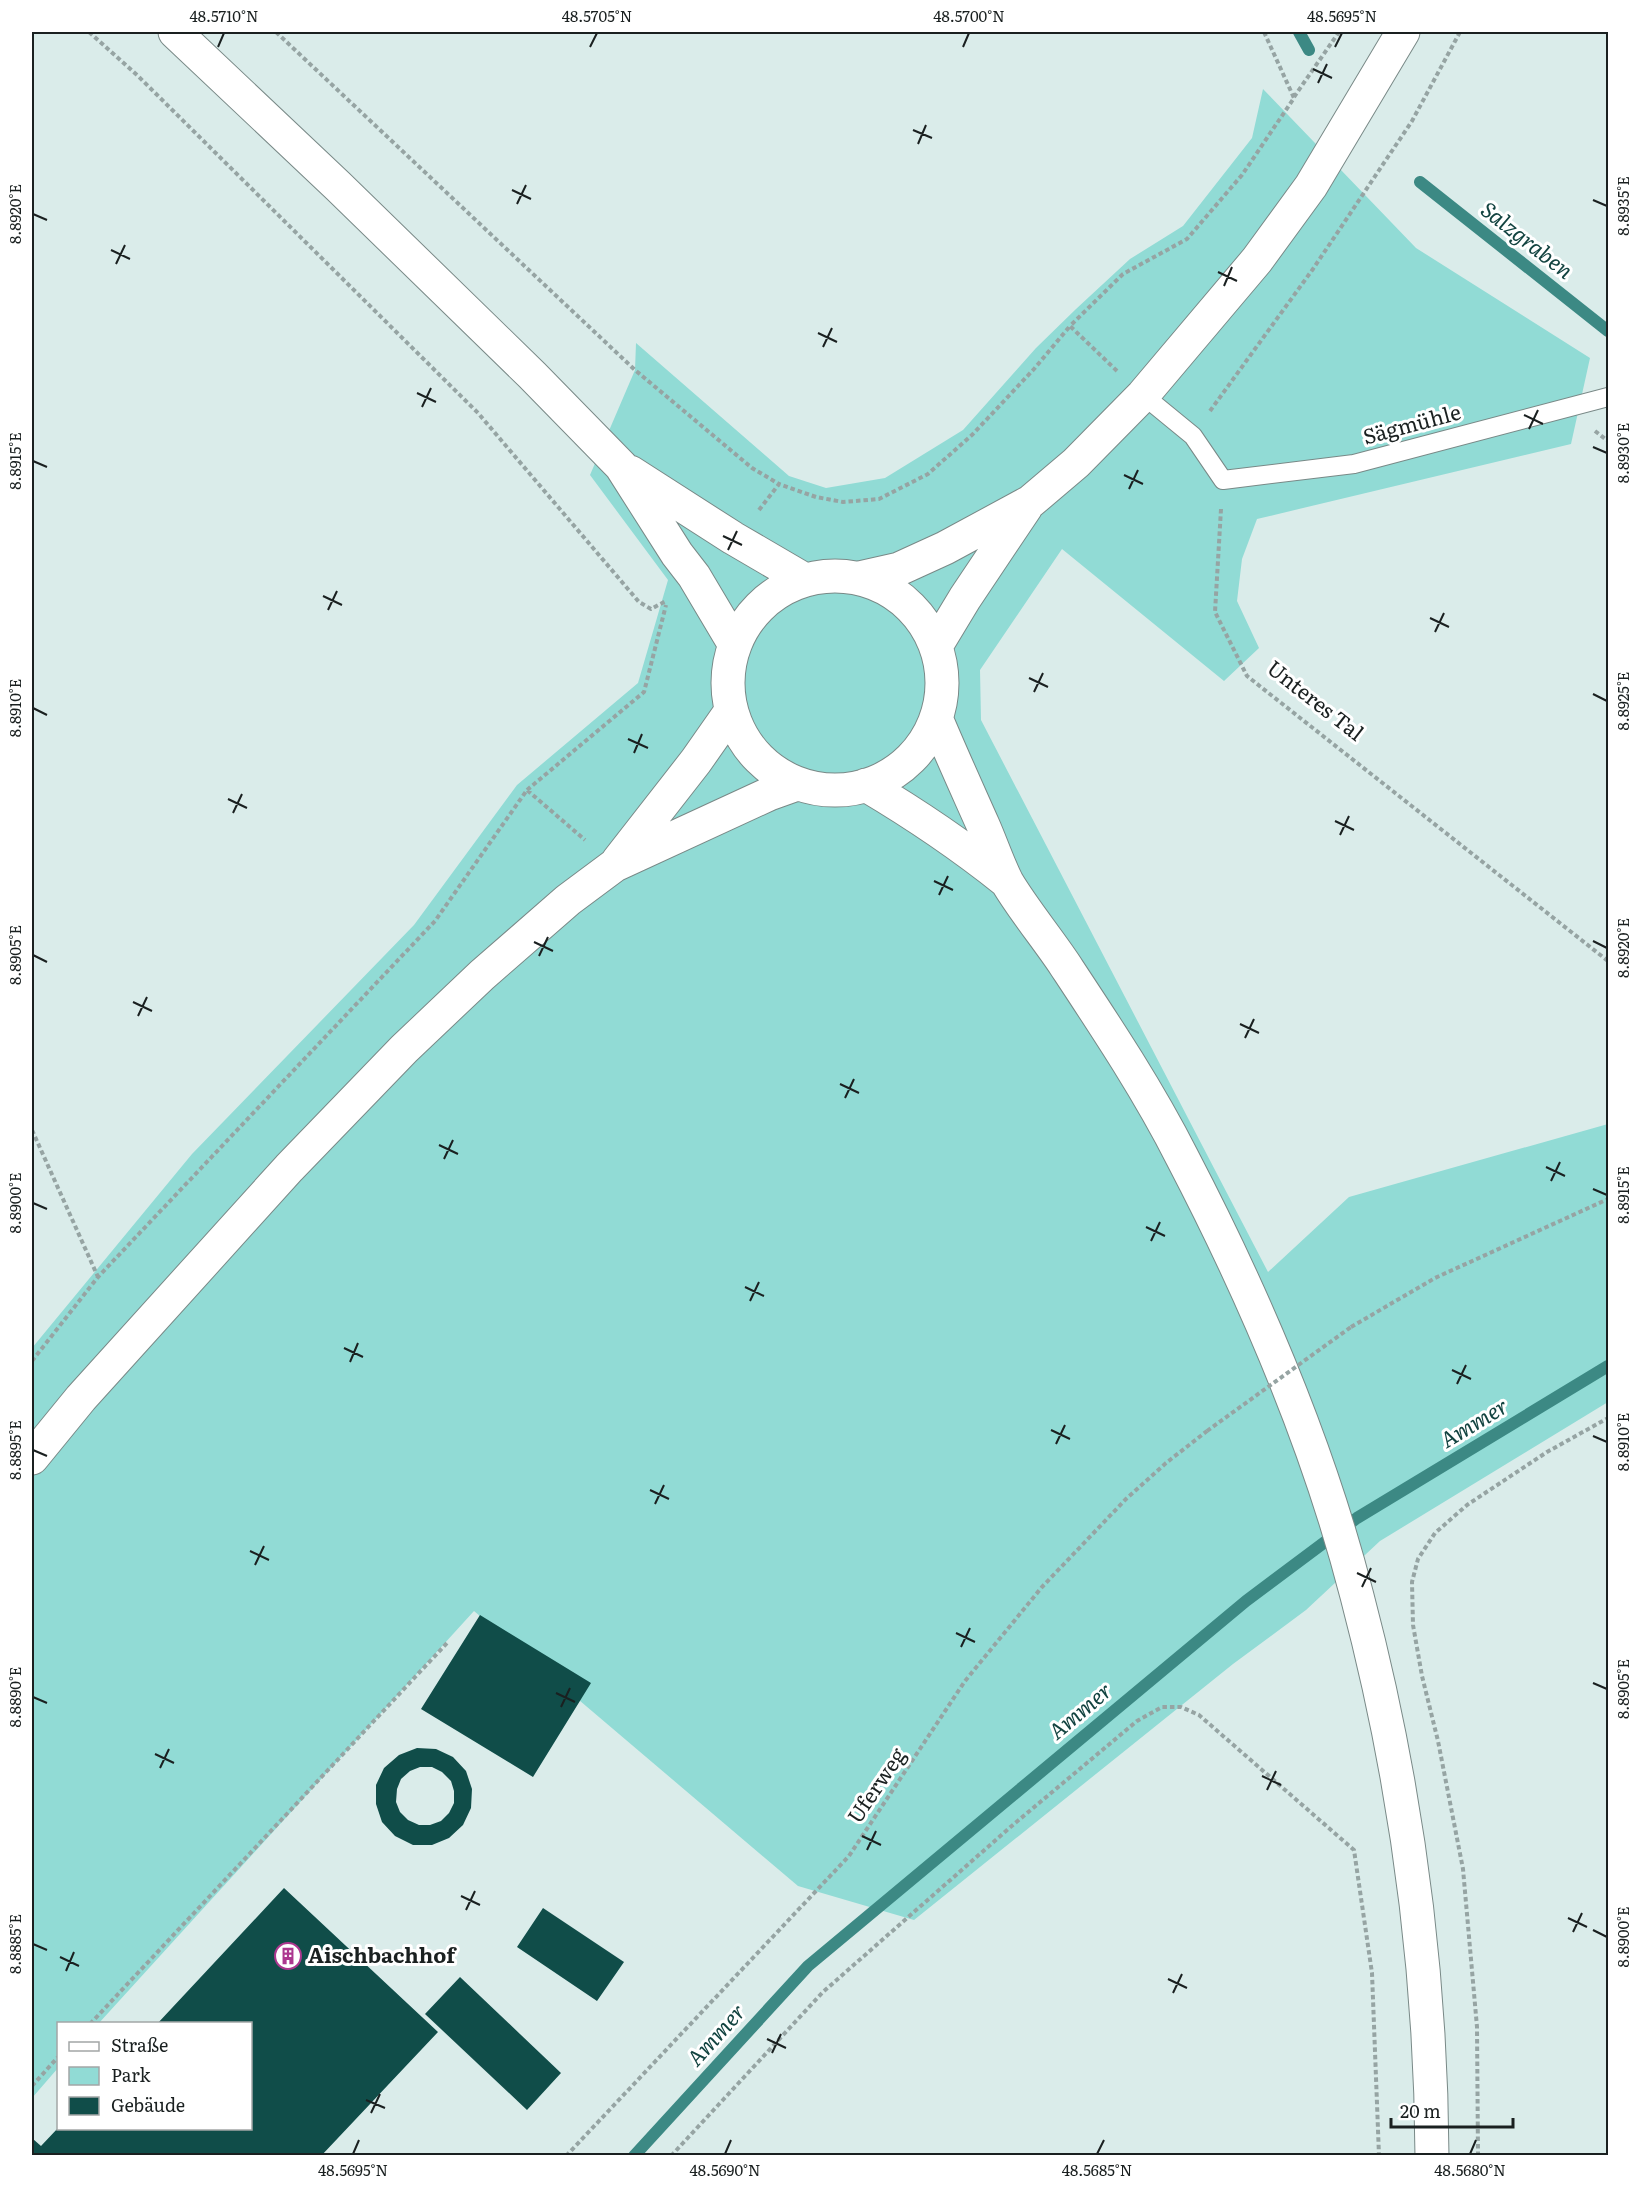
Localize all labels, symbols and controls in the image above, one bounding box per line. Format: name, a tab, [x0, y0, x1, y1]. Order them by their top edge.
text: 48.5710°N	[190, 4, 258, 27]
text: 48.5705°N	[562, 4, 632, 27]
text: 48.5700°N	[933, 4, 1005, 27]
text: 48.5695°N	[1307, 4, 1377, 27]
text: 8.8935°E	[1611, 176, 1634, 236]
text: 8.8920°E	[3, 184, 26, 244]
water label: Salzgraben	[1475, 192, 1581, 285]
street label: Sägmühle	[1359, 395, 1464, 451]
text: 8.8930°E	[1611, 423, 1634, 483]
text: 8.8915°E	[3, 432, 26, 490]
street label: Unteres Tal	[1262, 651, 1372, 747]
text: 8.8925°E	[1611, 672, 1634, 730]
text: 8.8910°E	[3, 679, 26, 737]
text: 8.8920°E	[1611, 918, 1634, 978]
text: 8.8905°E	[3, 925, 26, 985]
text: 8.8915°E	[1611, 1166, 1634, 1224]
text: 8.8900°E	[3, 1172, 26, 1234]
water label: Ammer	[1433, 1388, 1514, 1455]
text: 8.8910°E	[1611, 1413, 1634, 1471]
text: 8.8895°E	[3, 1420, 26, 1480]
text: 8.8905°E	[1611, 1659, 1634, 1719]
text: 8.8890°E	[3, 1667, 26, 1727]
water label: Ammer	[1040, 1673, 1118, 1746]
street label: Uferweg	[838, 1740, 912, 1829]
text: 8.8900°E	[1611, 1906, 1634, 1968]
text: 8.8885°E	[3, 1914, 26, 1974]
place label: Aischbachhof	[308, 1938, 457, 1969]
building icon: Aischbachhof	[273, 1941, 303, 1971]
water label: Ammer	[678, 1995, 752, 2073]
legend	[57, 2022, 252, 2130]
text: Straße	[111, 2031, 168, 2058]
text: Park	[111, 2061, 152, 2088]
text: Gebäude	[111, 2091, 185, 2118]
scale bar	[1391, 2091, 1512, 2129]
text: 20 m	[1400, 2097, 1441, 2124]
text: 48.5695°N	[318, 2158, 388, 2181]
text: 48.5690°N	[689, 2158, 761, 2181]
text: 48.5685°N	[1062, 2158, 1132, 2181]
text: 48.5680°N	[1434, 2158, 1506, 2181]

